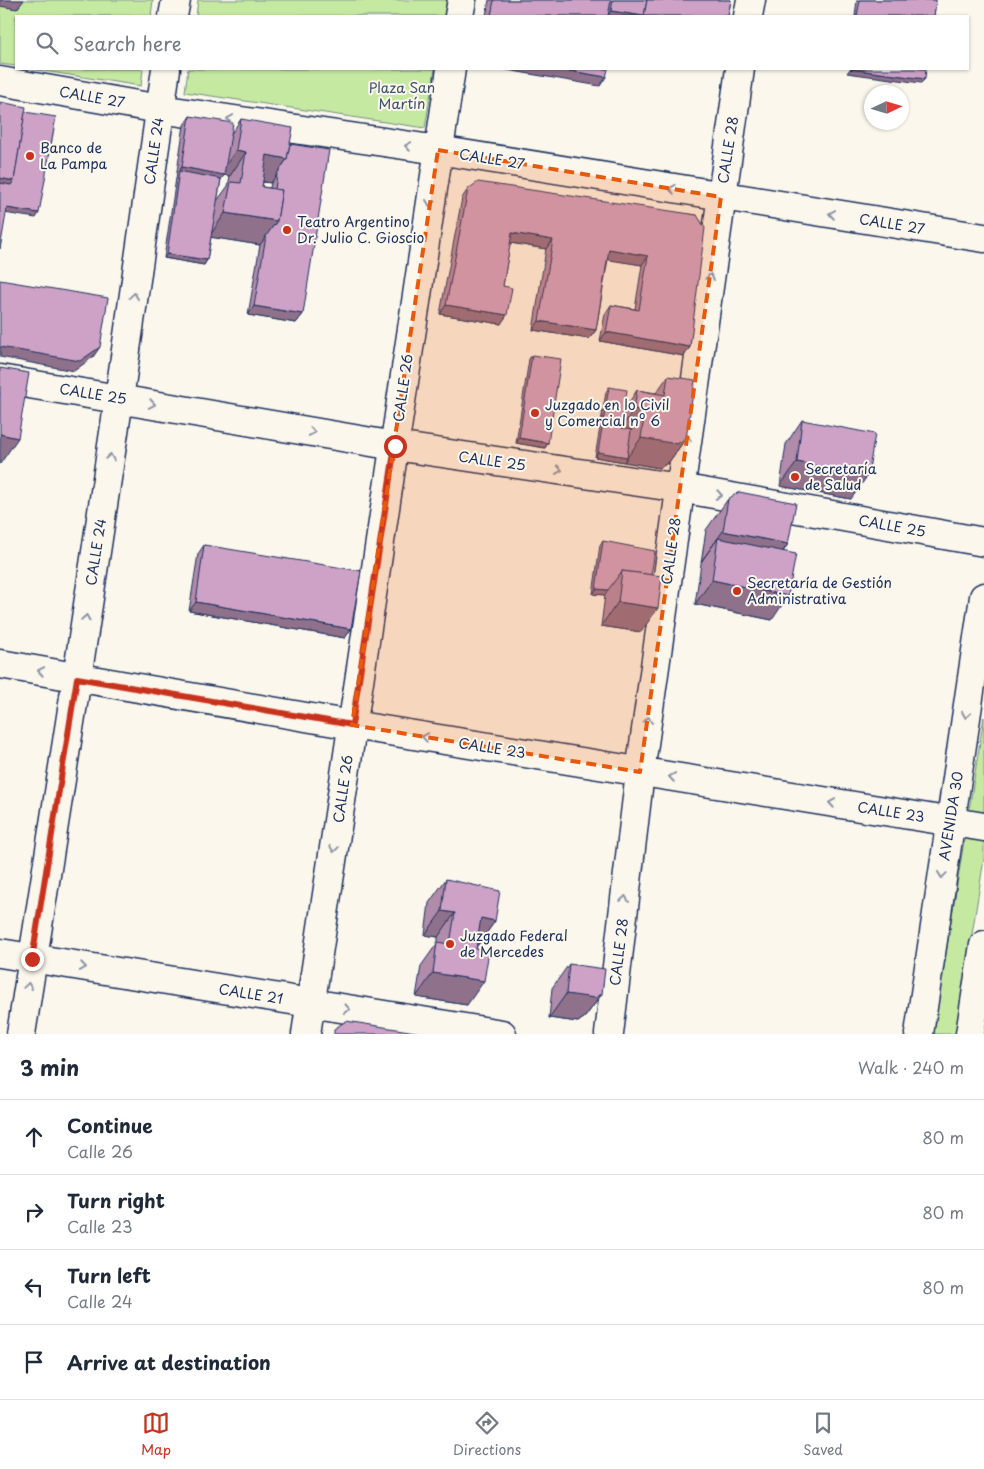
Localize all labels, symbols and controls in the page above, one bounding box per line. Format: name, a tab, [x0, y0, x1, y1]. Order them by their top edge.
search box	[15, 15, 969, 70]
icon: search	[33, 29, 61, 57]
text: Search here	[73, 29, 182, 57]
park label: Plaza San Martín	[369, 77, 435, 114]
street label: CALLE 27	[58, 80, 127, 113]
north arrow	[864, 85, 909, 130]
one-way arrow	[225, 114, 233, 125]
street label: CALLE 28	[712, 115, 743, 185]
street label: CALLE 24	[138, 116, 169, 186]
place label: Banco de La Pampa	[40, 137, 108, 174]
one-way arrow	[403, 141, 412, 151]
street label: CALLE 27	[458, 143, 526, 174]
marker: Banco de La Pampa	[24, 150, 36, 162]
one-way arrow	[667, 184, 676, 194]
one-way arrow	[426, 199, 436, 208]
street label: CALLE 27	[858, 208, 926, 239]
one-way arrow	[828, 210, 836, 220]
place label: Teatro Argentino Dr. Julio C. Gioscio	[297, 211, 424, 248]
marker: Teatro Argentino Dr. Julio C. Gioscio	[281, 224, 293, 236]
one-way arrow	[704, 273, 714, 281]
one-way arrow	[128, 292, 138, 301]
street label: CALLE 26	[387, 353, 418, 423]
street label: CALLE 25	[58, 378, 128, 409]
place label: Juzgado en lo Civil y Comercial nº 6	[545, 394, 670, 431]
one-way arrow	[147, 399, 156, 409]
marker: Juzgado en lo Civil y Comercial nº 6	[529, 407, 541, 419]
one-way arrow	[307, 426, 316, 436]
one-way arrow	[681, 433, 692, 441]
route start	[384, 435, 407, 458]
street label: CALLE 25	[457, 445, 527, 476]
one-way arrow	[105, 453, 115, 461]
place label: Secretaría de Salud	[805, 458, 877, 495]
one-way arrow	[554, 465, 563, 475]
marker: Secretaría de Salud	[789, 471, 801, 483]
one-way arrow	[715, 490, 724, 500]
street label: CALLE 25	[857, 509, 927, 542]
street label: CALLE 28	[655, 516, 686, 586]
street label: CALLE 24	[80, 517, 111, 587]
place label: Secretaría de Gestión Administrativa	[747, 572, 892, 609]
marker: Secretaría de Gestión Administrativa	[731, 585, 743, 597]
one-way arrow	[81, 614, 91, 622]
one-way arrow	[36, 667, 45, 677]
one-way arrow	[962, 710, 972, 719]
one-way arrow	[642, 716, 652, 724]
one-way arrow	[421, 732, 429, 742]
street label: CALLE 23	[457, 732, 527, 763]
street label: CALLE 26	[327, 754, 358, 824]
street label: AVENIDA 30	[933, 770, 968, 862]
one-way arrow	[667, 772, 676, 782]
street label: CALLE 23	[856, 796, 926, 827]
one-way arrow	[828, 798, 837, 808]
one-way arrow	[329, 845, 340, 853]
one-way arrow	[938, 871, 948, 880]
one-way arrow	[619, 894, 630, 902]
street label: CALLE 28	[604, 917, 633, 987]
place label: Juzgado Federal de Mercedes	[460, 925, 568, 962]
marker: Juzgado Federal de Mercedes	[444, 938, 456, 950]
route end	[21, 948, 44, 971]
one-way arrow	[78, 961, 87, 971]
street label: CALLE 21	[217, 978, 285, 1009]
one-way arrow	[22, 981, 33, 989]
one-way arrow	[342, 1004, 351, 1014]
text: 3 min	[20, 1051, 79, 1083]
text: Walk · 240 m	[858, 1055, 964, 1079]
text: Continue	[67, 1111, 153, 1139]
icon: ahead	[20, 1123, 48, 1151]
text: 80 m	[922, 1125, 964, 1149]
text: Calle 26	[67, 1139, 133, 1163]
text: Turn right	[67, 1186, 165, 1214]
icon: right	[20, 1198, 48, 1226]
text: 80 m	[922, 1200, 964, 1224]
text: Calle 23	[67, 1214, 133, 1238]
text: Turn left	[67, 1261, 151, 1289]
icon: left	[20, 1273, 48, 1301]
text: 80 m	[922, 1275, 964, 1299]
text: Calle 24	[67, 1289, 132, 1313]
icon: arrive	[20, 1348, 48, 1376]
text: Arrive at destination	[67, 1348, 271, 1376]
tab: Map	[141, 1409, 171, 1460]
tab: Directions	[453, 1409, 521, 1460]
tab: Saved	[803, 1409, 843, 1460]

